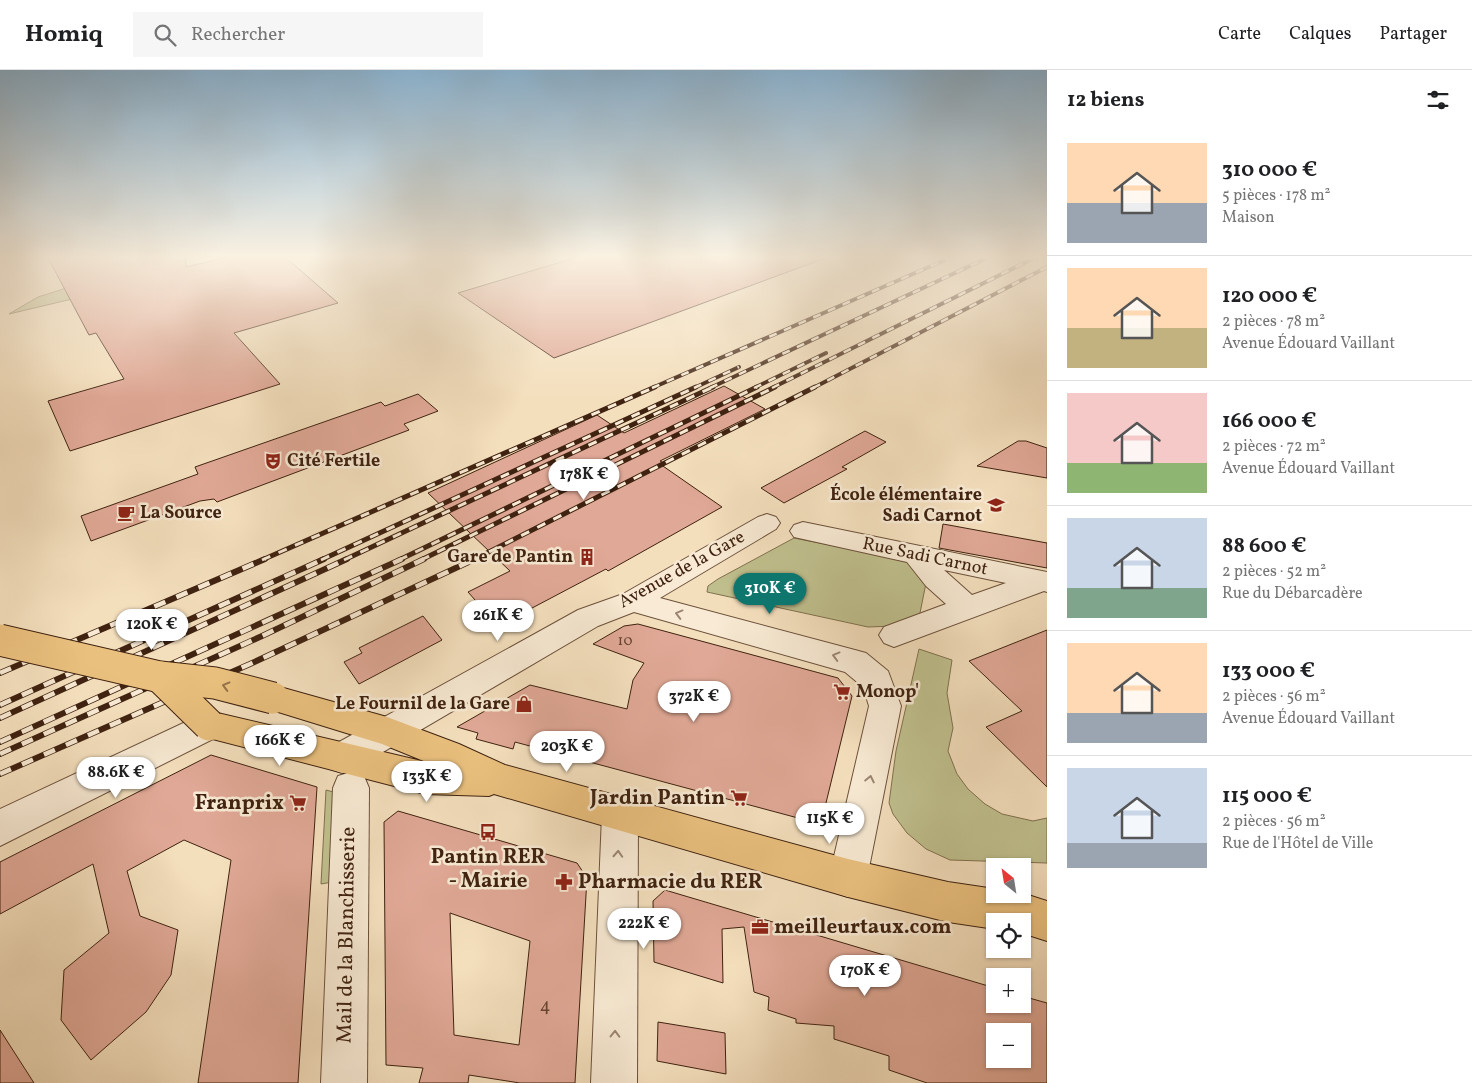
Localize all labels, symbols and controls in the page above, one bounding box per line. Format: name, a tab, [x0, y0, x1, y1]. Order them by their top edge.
search box	[133, 12, 483, 57]
text: Homiq	[25, 18, 103, 52]
icon: search	[151, 21, 179, 49]
text: Rechercher	[191, 22, 285, 48]
text: Carte	[1218, 22, 1261, 47]
text: Calques	[1289, 22, 1351, 47]
text: Partager	[1379, 22, 1447, 47]
text: 12 biens	[1067, 86, 1144, 115]
icon: filters	[1424, 86, 1452, 114]
text: 310 000 €	[1222, 156, 1317, 185]
icon: home	[1107, 163, 1167, 223]
text: 5 pièces · 178 m²	[1222, 185, 1330, 207]
text: Maison	[1222, 207, 1275, 229]
text: 120 000 €	[1222, 282, 1317, 311]
icon: home	[1107, 288, 1167, 348]
text: 2 pièces · 78 m²	[1222, 311, 1325, 333]
text: Avenue Édouard Vaillant	[1222, 333, 1395, 355]
text: 166 000 €	[1222, 407, 1317, 436]
icon: home	[1107, 413, 1167, 473]
text: 2 pièces · 72 m²	[1222, 436, 1326, 458]
place label: Cité Fertile	[287, 449, 380, 474]
theatre icon: Cité Fertile	[263, 451, 283, 471]
pin: 178K €	[543, 458, 625, 501]
text: Avenue Édouard Vaillant	[1222, 458, 1395, 480]
text: 178K €	[559, 464, 609, 486]
place label: École élémentaire Sadi Carnot	[830, 483, 982, 529]
school or university icon: École élémentaire Sadi Carnot	[986, 495, 1006, 515]
place label: La Source	[140, 501, 222, 526]
cafe icon: La Source	[116, 503, 136, 523]
street label: Avenue de la Gare	[614, 525, 750, 615]
street label: Rue Sadi Carnot	[860, 532, 990, 582]
text: 88 600 €	[1222, 532, 1306, 561]
icon: home	[1107, 538, 1167, 598]
place label: Gare de Pantin	[447, 545, 573, 570]
building icon: Gare de Pantin	[577, 547, 597, 567]
text: 2 pièces · 52 m²	[1222, 561, 1326, 583]
pin: 310K €	[729, 572, 811, 615]
text: 310K €	[744, 578, 796, 600]
text: Rue du Débarcadère	[1222, 583, 1363, 605]
pin: 261K €	[457, 600, 539, 642]
text: 261K €	[473, 605, 523, 627]
pin: 120K €	[111, 608, 193, 651]
one-way arrow	[676, 609, 684, 619]
text: 120K €	[126, 614, 178, 636]
house number: 10	[618, 631, 632, 652]
one-way arrow	[833, 652, 841, 662]
text: 133 000 €	[1222, 657, 1315, 686]
icon: home	[1107, 663, 1167, 723]
pin: 372K €	[653, 680, 735, 723]
place label: Monop'	[856, 680, 919, 705]
one-way arrow	[223, 681, 231, 691]
supermarket icon: Monop'	[832, 682, 852, 702]
text: 372K €	[669, 686, 719, 708]
text: 2 pièces · 56 m²	[1222, 686, 1326, 708]
place label: Le Fournil de la Gare	[335, 692, 510, 717]
shop icon: Le Fournil de la Gare	[514, 694, 534, 714]
text: Avenue Édouard Vaillant	[1222, 708, 1395, 730]
pin: 166K €	[239, 724, 321, 767]
text: 166K €	[255, 730, 305, 752]
pin: 203K €	[526, 730, 608, 773]
text: 203K €	[541, 736, 593, 758]
pin: 88.6K €	[70, 756, 162, 799]
pin: 133K €	[386, 760, 468, 803]
text: 88.6K €	[87, 762, 145, 784]
text: 133K €	[402, 766, 452, 788]
one-way arrow	[864, 774, 874, 783]
text: 115 000 €	[1222, 782, 1312, 811]
place label: Jardin Pantin	[589, 784, 725, 813]
supermarket icon: Jardin Pantin	[729, 788, 749, 808]
icon: home	[1107, 788, 1167, 848]
place label: Franprix	[195, 789, 284, 818]
supermarket icon: Franprix	[288, 793, 308, 813]
pin: 115K €	[789, 802, 871, 845]
text: 115K €	[806, 808, 854, 830]
text: 2 pièces · 56 m²	[1222, 811, 1326, 833]
bus stop icon: Pantin RER - Mairie	[478, 822, 498, 842]
street label: Mail de la Blanchisserie	[331, 826, 363, 1044]
text: Rue de l'Hôtel de Ville	[1222, 833, 1373, 855]
place label: Pantin RER - Mairie	[431, 843, 546, 896]
one-way arrow	[613, 850, 624, 858]
north arrow	[986, 858, 1031, 902]
map controls	[986, 858, 1031, 1068]
place label: Pharmacie du RER	[578, 868, 763, 897]
pharmacy icon: Pharmacie du RER	[554, 872, 574, 892]
pin: 222K €	[603, 908, 685, 950]
text: 222K €	[618, 913, 670, 935]
place label: meilleurtaux.com	[774, 913, 952, 942]
button: locate	[986, 913, 1031, 958]
office icon: meilleurtaux.com	[750, 917, 770, 937]
pin: 170K €	[824, 954, 906, 997]
text: 170K €	[840, 960, 890, 982]
button: +	[986, 968, 1031, 1013]
house number: 4	[540, 994, 550, 1019]
button: −	[986, 1023, 1031, 1068]
one-way arrow	[609, 1030, 620, 1038]

